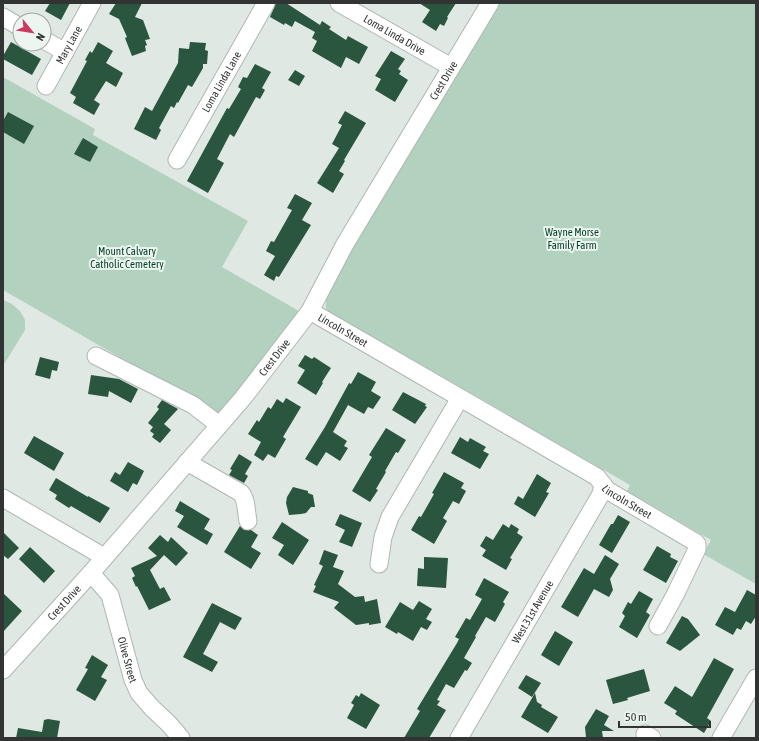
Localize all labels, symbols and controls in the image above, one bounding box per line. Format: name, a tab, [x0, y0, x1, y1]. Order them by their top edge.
north arrow	[12, 12, 52, 52]
street label: Loma Linda Drive	[361, 12, 428, 57]
street label: Mary Lane	[53, 24, 84, 66]
text: N	[34, 31, 47, 43]
street label: Loma Linda Lane	[199, 49, 243, 114]
street label: Crest Drive	[427, 59, 460, 102]
park label: Wayne Morse Family Farm	[545, 226, 599, 251]
park label: Mount Calvary Catholic Cemetery	[90, 245, 164, 270]
street label: Lincoln Street	[316, 311, 370, 349]
street label: Crest Drive	[256, 337, 292, 378]
street label: Lincoln Street	[599, 483, 654, 521]
street label: West 31st Avenue	[509, 578, 555, 645]
street label: Crest Drive	[45, 583, 83, 623]
street label: Olive Street	[116, 635, 139, 685]
scale bar	[619, 703, 710, 729]
text: 50 m	[625, 710, 647, 724]

